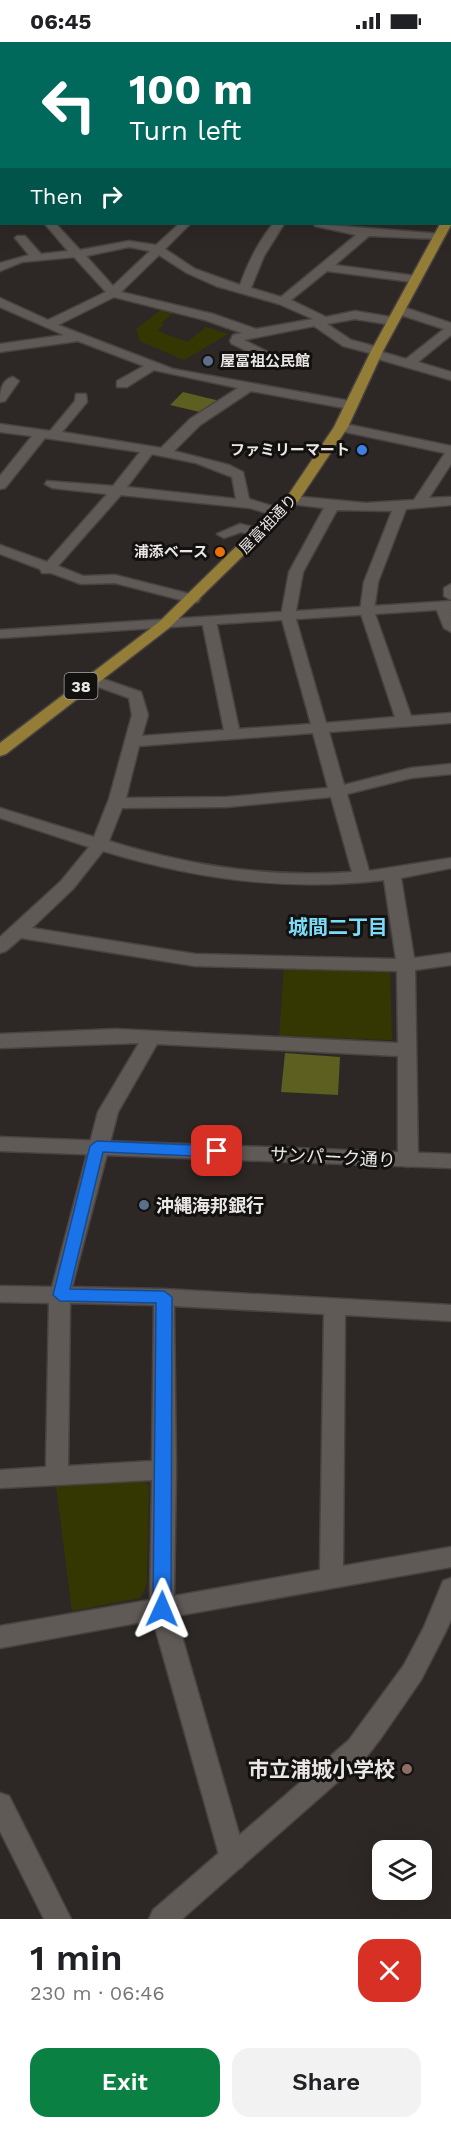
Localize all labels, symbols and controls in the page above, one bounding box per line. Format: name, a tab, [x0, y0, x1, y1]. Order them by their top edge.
text: 06:45	[30, 9, 91, 34]
text: 100 m	[129, 65, 253, 114]
icon: left	[30, 66, 108, 144]
text: Turn left	[129, 115, 241, 147]
icon: right	[95, 180, 128, 213]
text: Then	[30, 184, 83, 209]
place label: 屋冨祖公民館	[220, 352, 310, 370]
marker: 屋冨祖公民館	[201, 354, 215, 368]
place label: ファミリーマート	[230, 441, 350, 459]
marker: ファミリーマート	[355, 443, 369, 457]
street label: 屋富祖通り	[235, 491, 301, 557]
place label: 浦添ベース	[134, 543, 208, 561]
marker: 浦添ベース	[213, 545, 227, 559]
road number: 38	[64, 673, 98, 699]
district label: 城間二丁目	[288, 915, 388, 939]
pin	[191, 1125, 242, 1176]
icon: arrive	[200, 1134, 233, 1167]
street label: サンパーク通り	[270, 1143, 396, 1171]
place label: 沖縄海邦銀行	[156, 1195, 264, 1216]
marker: 沖縄海邦銀行	[137, 1198, 151, 1212]
position arrow	[130, 1577, 194, 1641]
place label: 市立浦城小学校	[248, 1757, 395, 1782]
marker: 市立浦城小学校	[400, 1762, 414, 1776]
map controls	[372, 1840, 432, 1900]
button: layers	[372, 1840, 432, 1900]
text: 1 min	[30, 1937, 122, 1979]
button: close	[358, 1939, 421, 2002]
text: 230 m · 06:46	[30, 1981, 165, 2005]
button: Exit	[30, 2048, 220, 2117]
button: Share	[232, 2048, 421, 2117]

